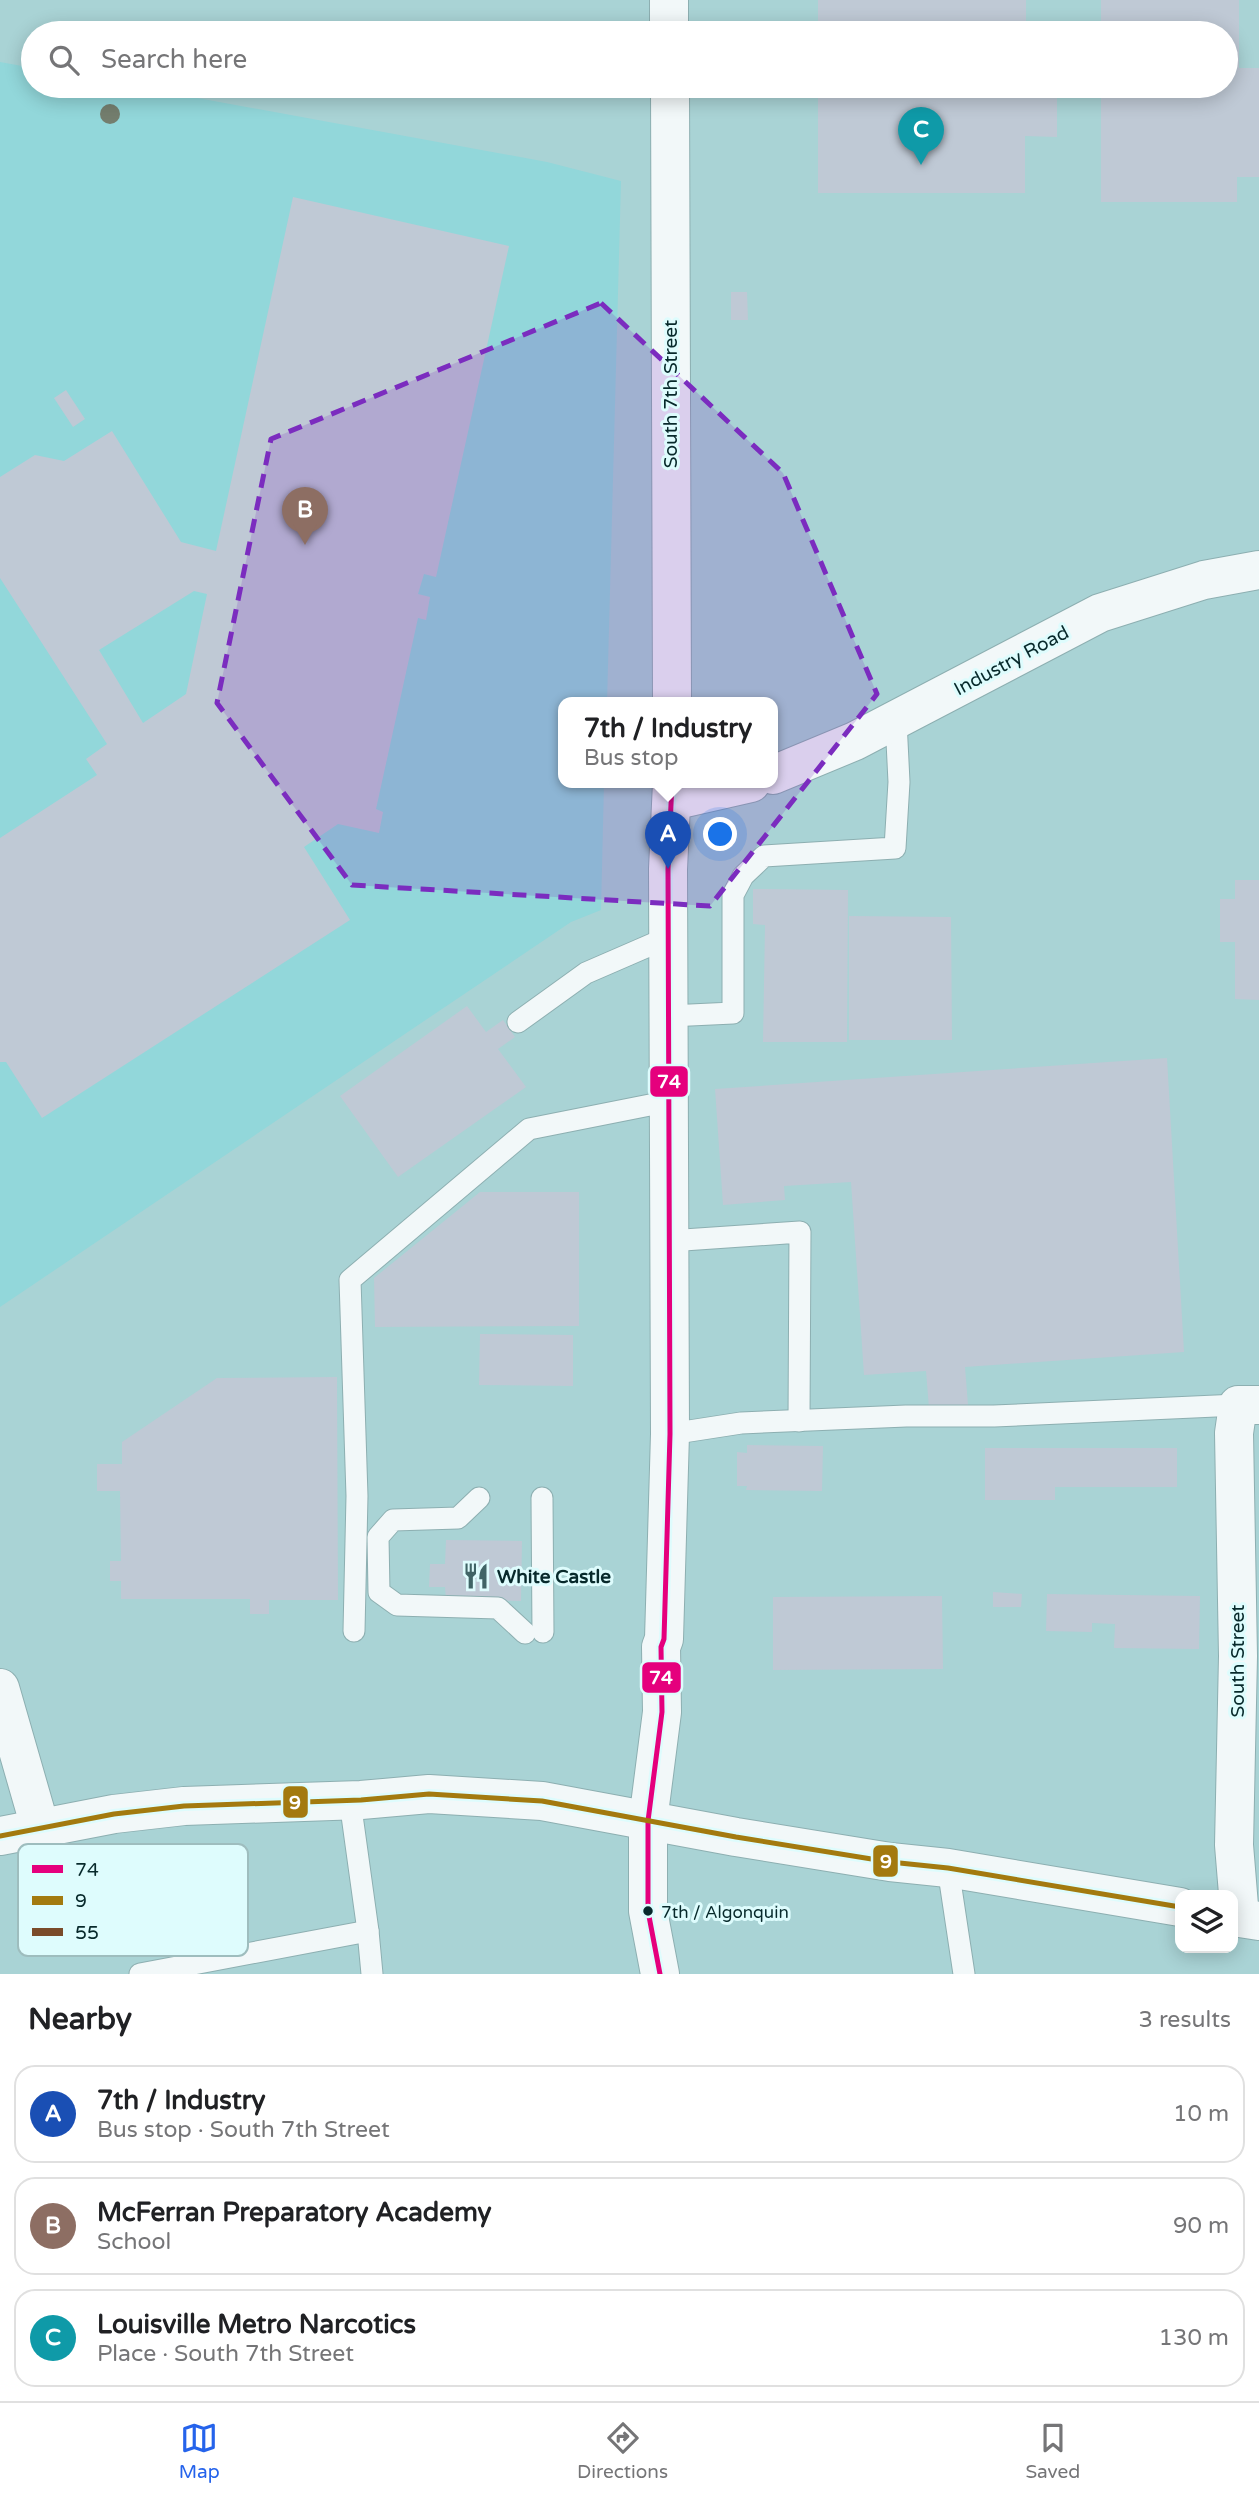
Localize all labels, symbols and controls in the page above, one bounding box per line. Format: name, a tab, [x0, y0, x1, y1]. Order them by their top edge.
search box	[21, 21, 1238, 98]
icon: search	[45, 41, 83, 79]
text: Search here	[101, 44, 247, 75]
pin: C	[898, 107, 944, 165]
street label: South 7th Street	[660, 320, 682, 468]
pin: B	[282, 487, 328, 545]
street label: Industry Road	[950, 621, 1073, 700]
popup	[558, 697, 778, 788]
text: 7th / Industry	[584, 713, 752, 744]
text: Bus stop	[584, 744, 679, 772]
pin: A	[645, 811, 691, 869]
your location	[703, 817, 737, 851]
line badge: 74	[649, 1065, 689, 1098]
text: 74	[657, 1071, 681, 1093]
restaurant icon: White Castle	[461, 1561, 491, 1591]
place label: White Castle	[497, 1566, 611, 1588]
street label: South Street	[1227, 1605, 1249, 1717]
line badge: 74	[641, 1661, 682, 1694]
text: 74	[649, 1667, 673, 1689]
line badge: 9	[282, 1785, 309, 1819]
text: 9	[289, 1792, 301, 1814]
legend	[18, 1844, 248, 1956]
line badge: 9	[872, 1844, 899, 1878]
text: 9	[880, 1851, 892, 1873]
text: 74	[75, 1859, 99, 1881]
text: 9	[75, 1890, 87, 1912]
map controls	[1175, 1890, 1238, 1953]
button: layers	[1175, 1890, 1238, 1953]
place label: 7th / Algonquin	[661, 1902, 789, 1923]
marker: 7th / Algonquin	[641, 1904, 655, 1918]
text: 55	[75, 1922, 99, 1944]
text: Nearby	[28, 2001, 132, 2038]
text: 3 results	[1138, 2006, 1231, 2034]
text: 7th / Industry	[97, 2085, 266, 2116]
text: A	[44, 2100, 62, 2128]
text: 10 m	[1173, 2100, 1229, 2128]
text: Bus stop · South 7th Street	[97, 2116, 390, 2144]
text: McFerran Preparatory Academy	[97, 2197, 492, 2228]
text: B	[45, 2212, 61, 2240]
text: 90 m	[1173, 2212, 1229, 2240]
text: School	[97, 2228, 171, 2256]
text: Louisville Metro Narcotics	[97, 2309, 416, 2340]
text: C	[45, 2324, 61, 2352]
text: 130 m	[1159, 2324, 1229, 2352]
text: Place · South 7th Street	[97, 2340, 354, 2368]
tab: Map	[179, 2419, 220, 2483]
tab: Directions	[577, 2419, 668, 2483]
tab: Saved	[1025, 2419, 1080, 2483]

